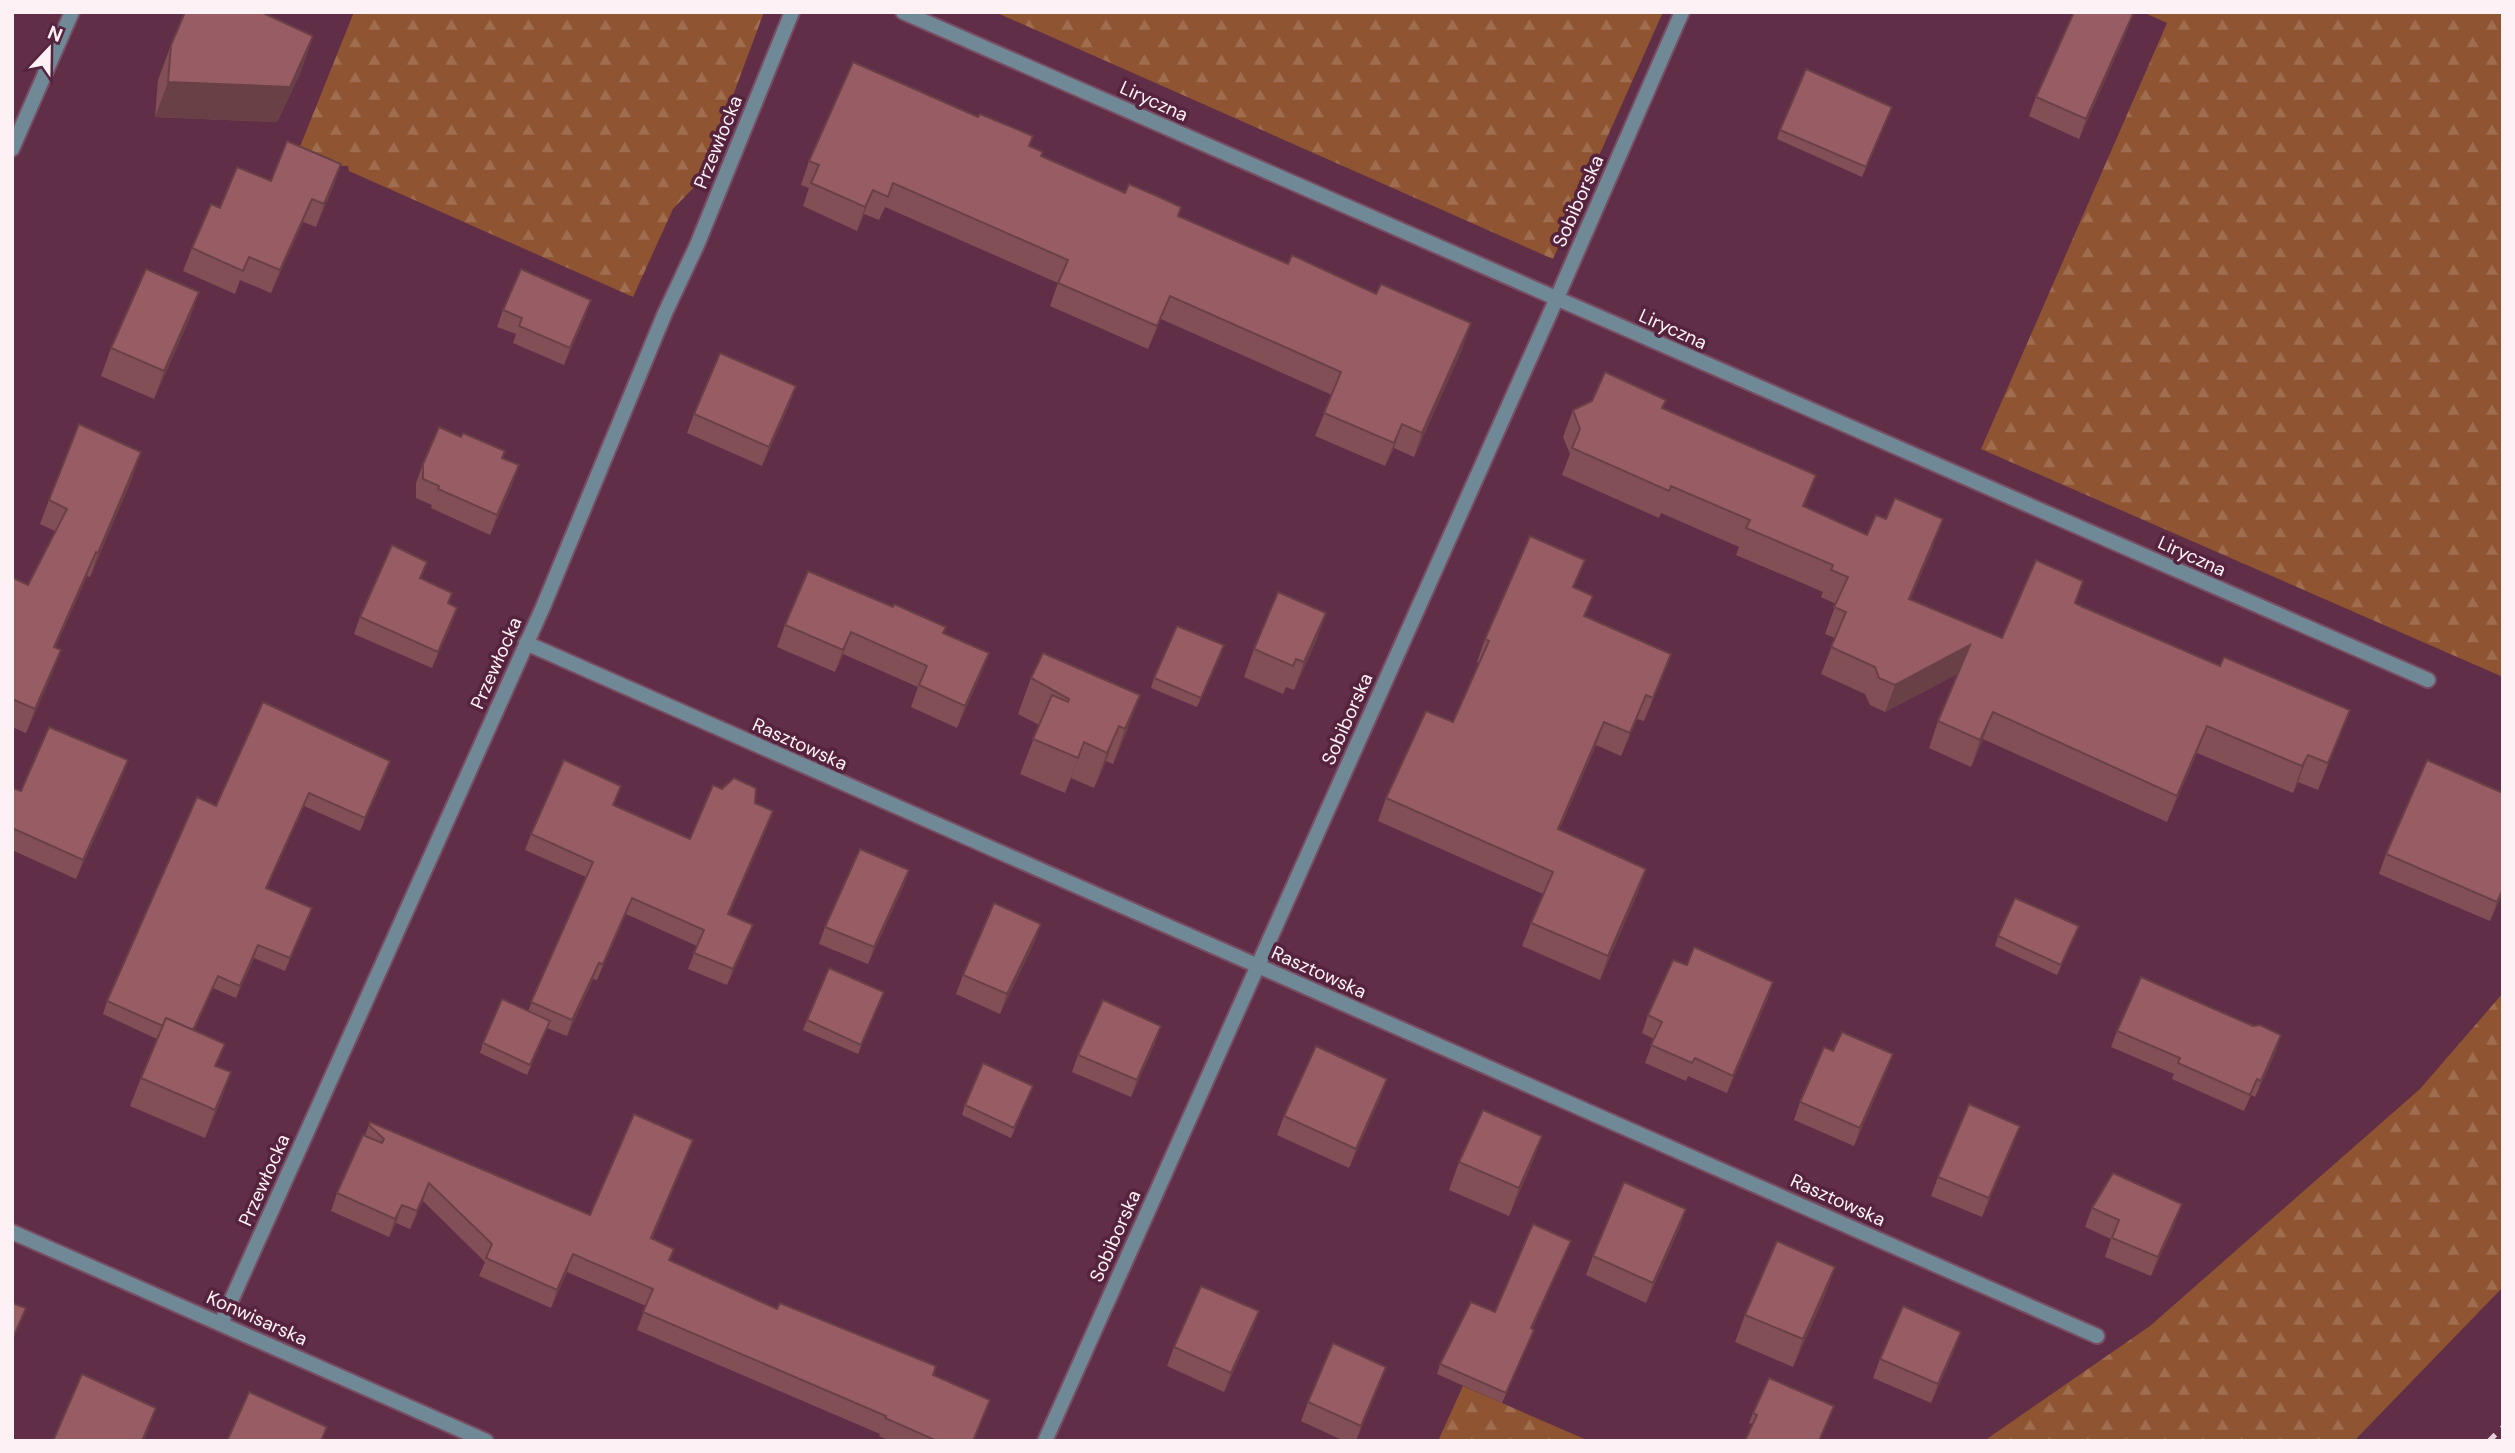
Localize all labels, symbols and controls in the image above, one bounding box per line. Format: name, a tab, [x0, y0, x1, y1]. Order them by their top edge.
north arrow	[14, 14, 84, 84]
text: N	[44, 20, 66, 48]
street label: Liryczna	[1116, 75, 1192, 127]
street label: Przewłocka	[688, 92, 748, 192]
street label: Sobiborska	[1547, 151, 1609, 251]
street label: Liryczna	[1635, 303, 1711, 355]
street label: Liryczna	[2154, 530, 2230, 582]
street label: Przewłocka	[465, 613, 527, 713]
street label: Sobiborska	[1316, 669, 1378, 769]
street label: Rasztowska	[749, 712, 851, 776]
street label: Rasztowska	[1268, 940, 1370, 1004]
street label: Przewłocka	[233, 1130, 295, 1230]
street label: Rasztowska	[1787, 1168, 1889, 1232]
street label: Sobiborska	[1084, 1186, 1146, 1286]
street label: Konwisarska	[203, 1285, 311, 1351]

